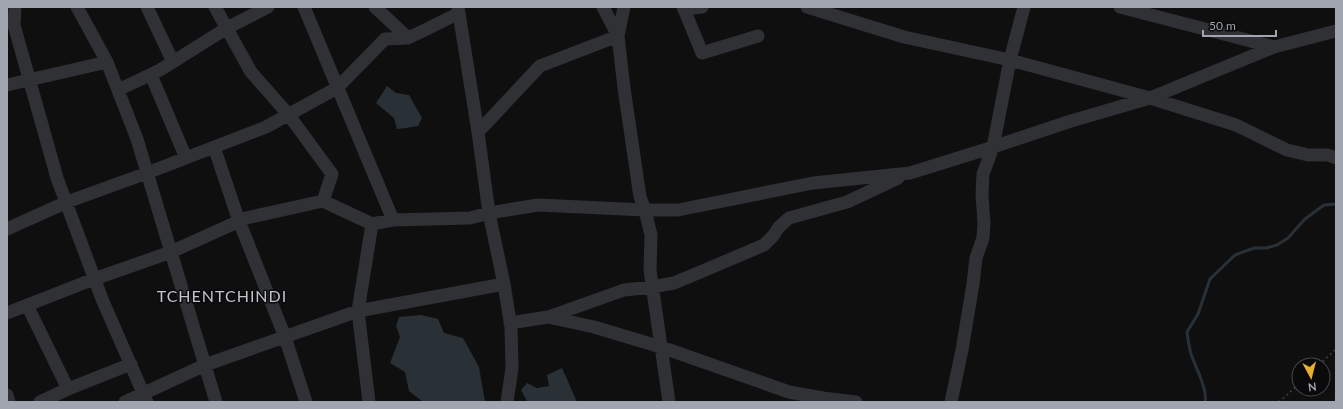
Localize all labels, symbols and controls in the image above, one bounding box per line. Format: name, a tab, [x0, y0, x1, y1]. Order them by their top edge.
scale bar	[1203, 12, 1276, 38]
text: 50 m	[1209, 18, 1236, 33]
district label: TCHENTCHINDI	[157, 286, 287, 305]
north arrow	[1291, 357, 1331, 397]
text: N	[1307, 380, 1317, 394]

